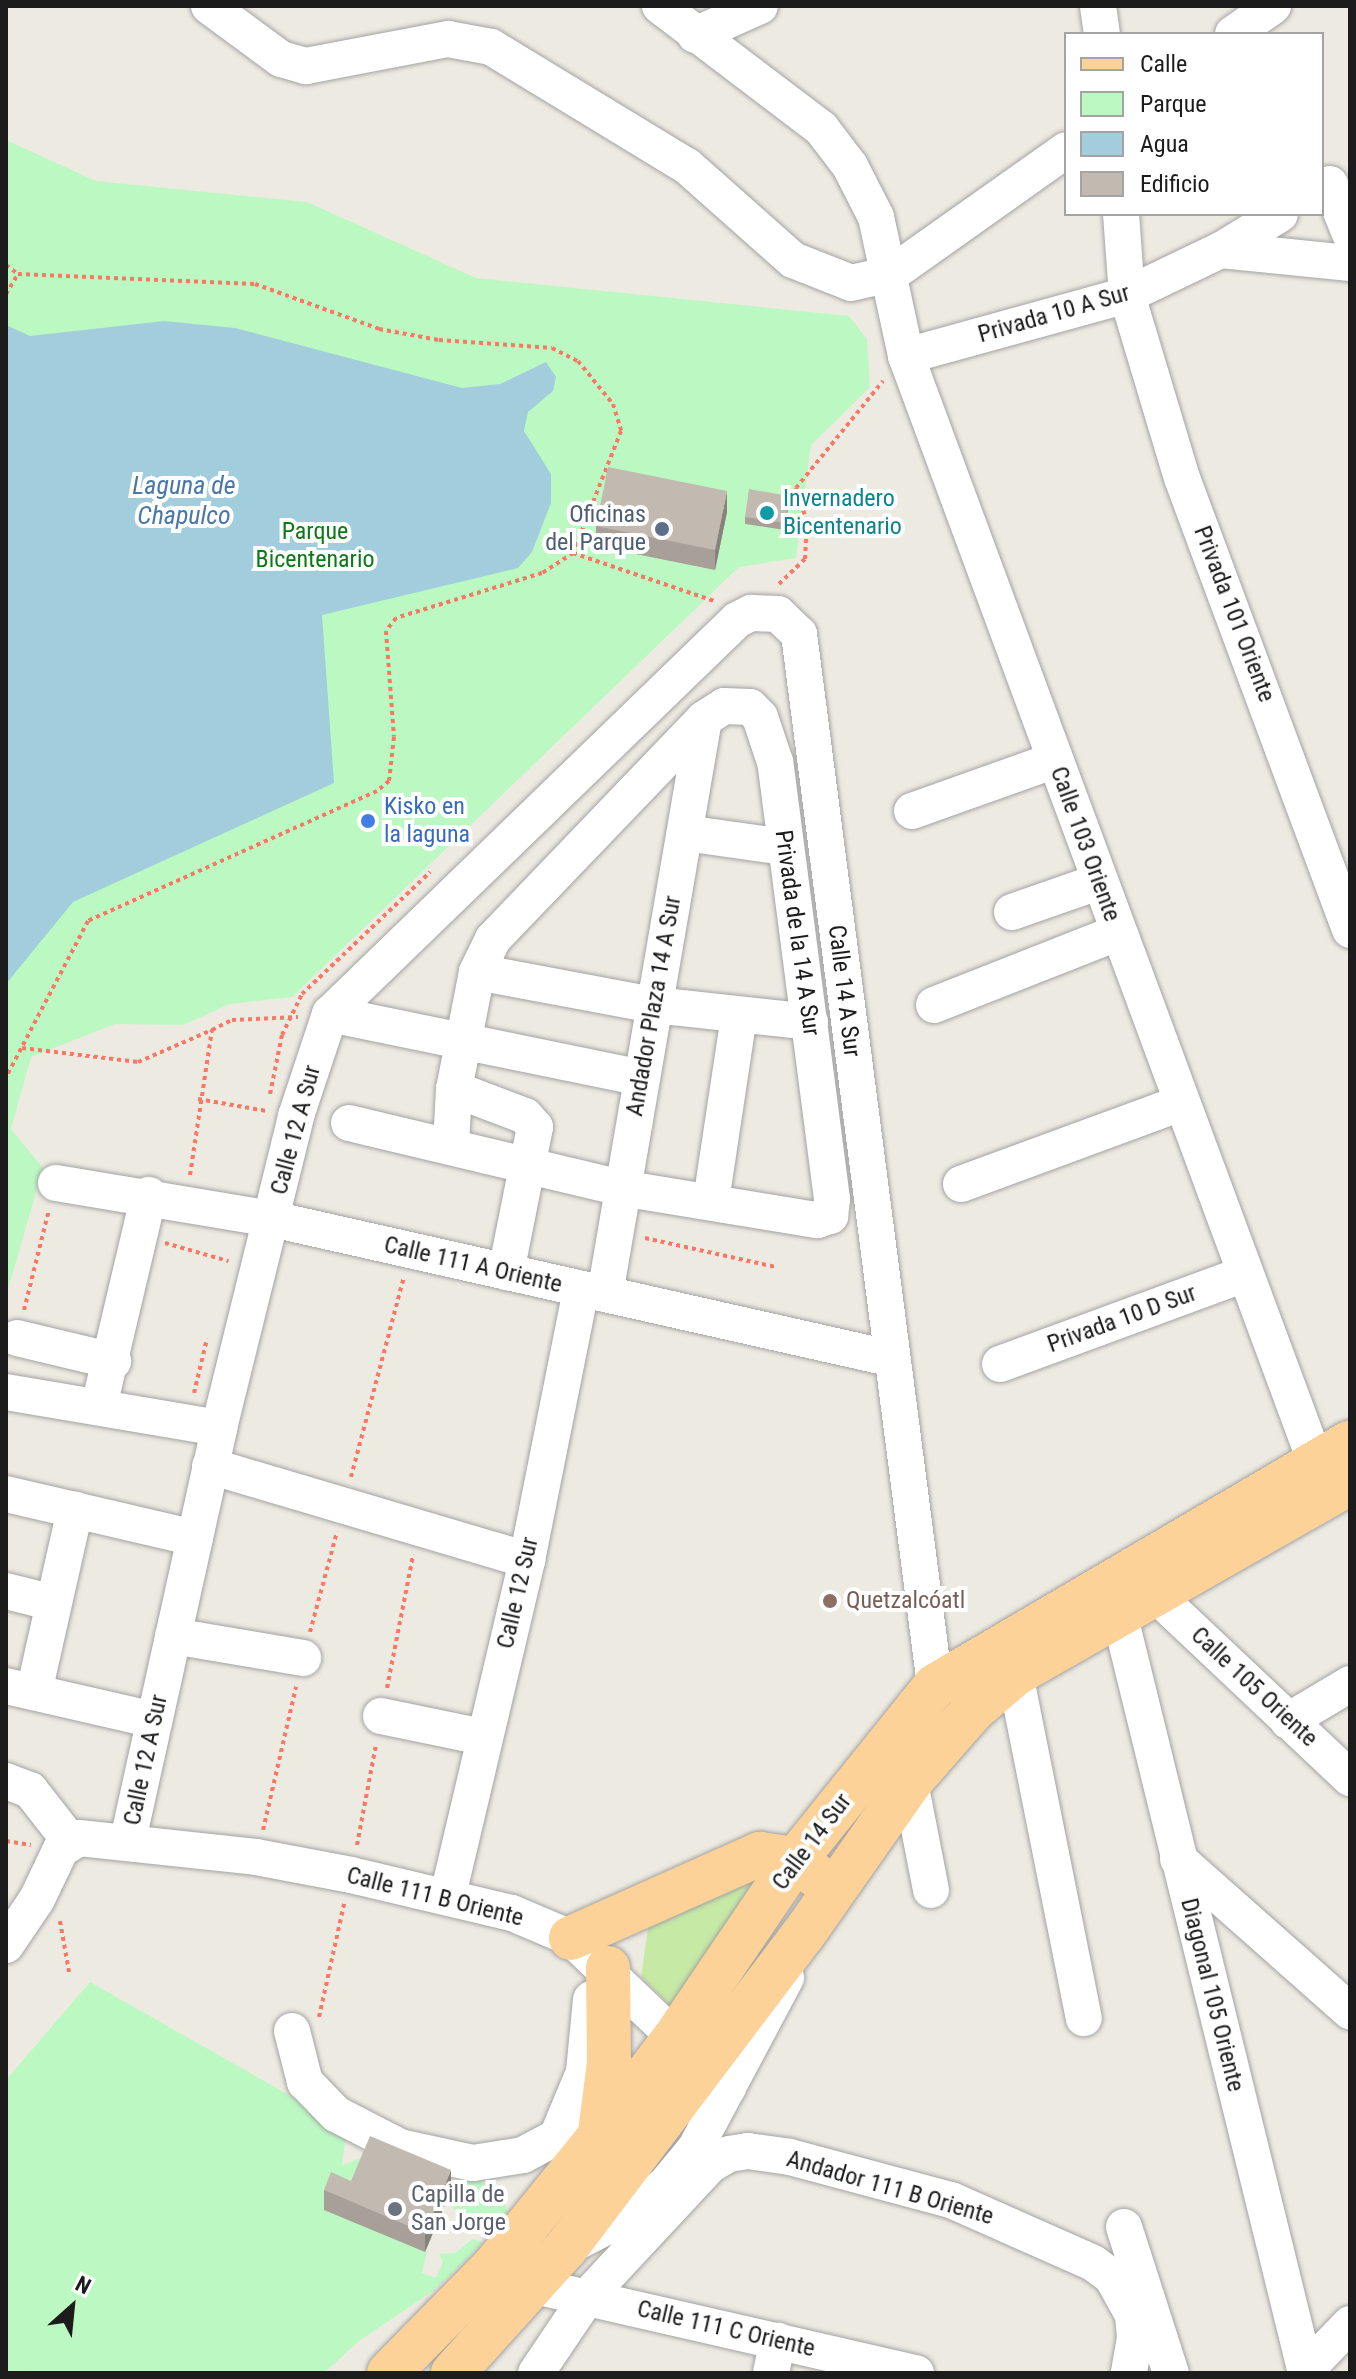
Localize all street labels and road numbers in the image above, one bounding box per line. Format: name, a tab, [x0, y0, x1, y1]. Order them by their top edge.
street label: Privada 10 A Sur	[975, 279, 1133, 349]
street label: Privada 101 Oriente	[1187, 522, 1281, 706]
street label: Calle 103 Oriente	[1044, 763, 1126, 925]
street label: Privada de la 14 A Sur	[768, 828, 826, 1038]
street label: Andador Plaza 14 A Sur	[620, 893, 688, 1119]
street label: Calle 14 A Sur	[822, 923, 866, 1059]
street label: Calle 12 A Sur	[265, 1062, 327, 1198]
street label: Calle 111 A Oriente	[381, 1231, 565, 1299]
street label: Privada 10 D Sur	[1044, 1279, 1200, 1359]
street label: Calle 12 Sur	[491, 1534, 545, 1652]
street label: Calle 105 Oriente	[1185, 1621, 1323, 1753]
street label: Calle 12 A Sur	[118, 1692, 174, 1828]
street label: Calle 14 Sur	[766, 1788, 858, 1896]
street label: Calle 111 B Oriente	[344, 1861, 526, 1933]
street label: Diagonal 105 Oriente	[1174, 1895, 1250, 2095]
street label: Andador 111 B Oriente	[783, 2145, 997, 2231]
street label: Calle 111 C Oriente	[634, 2295, 818, 2363]

